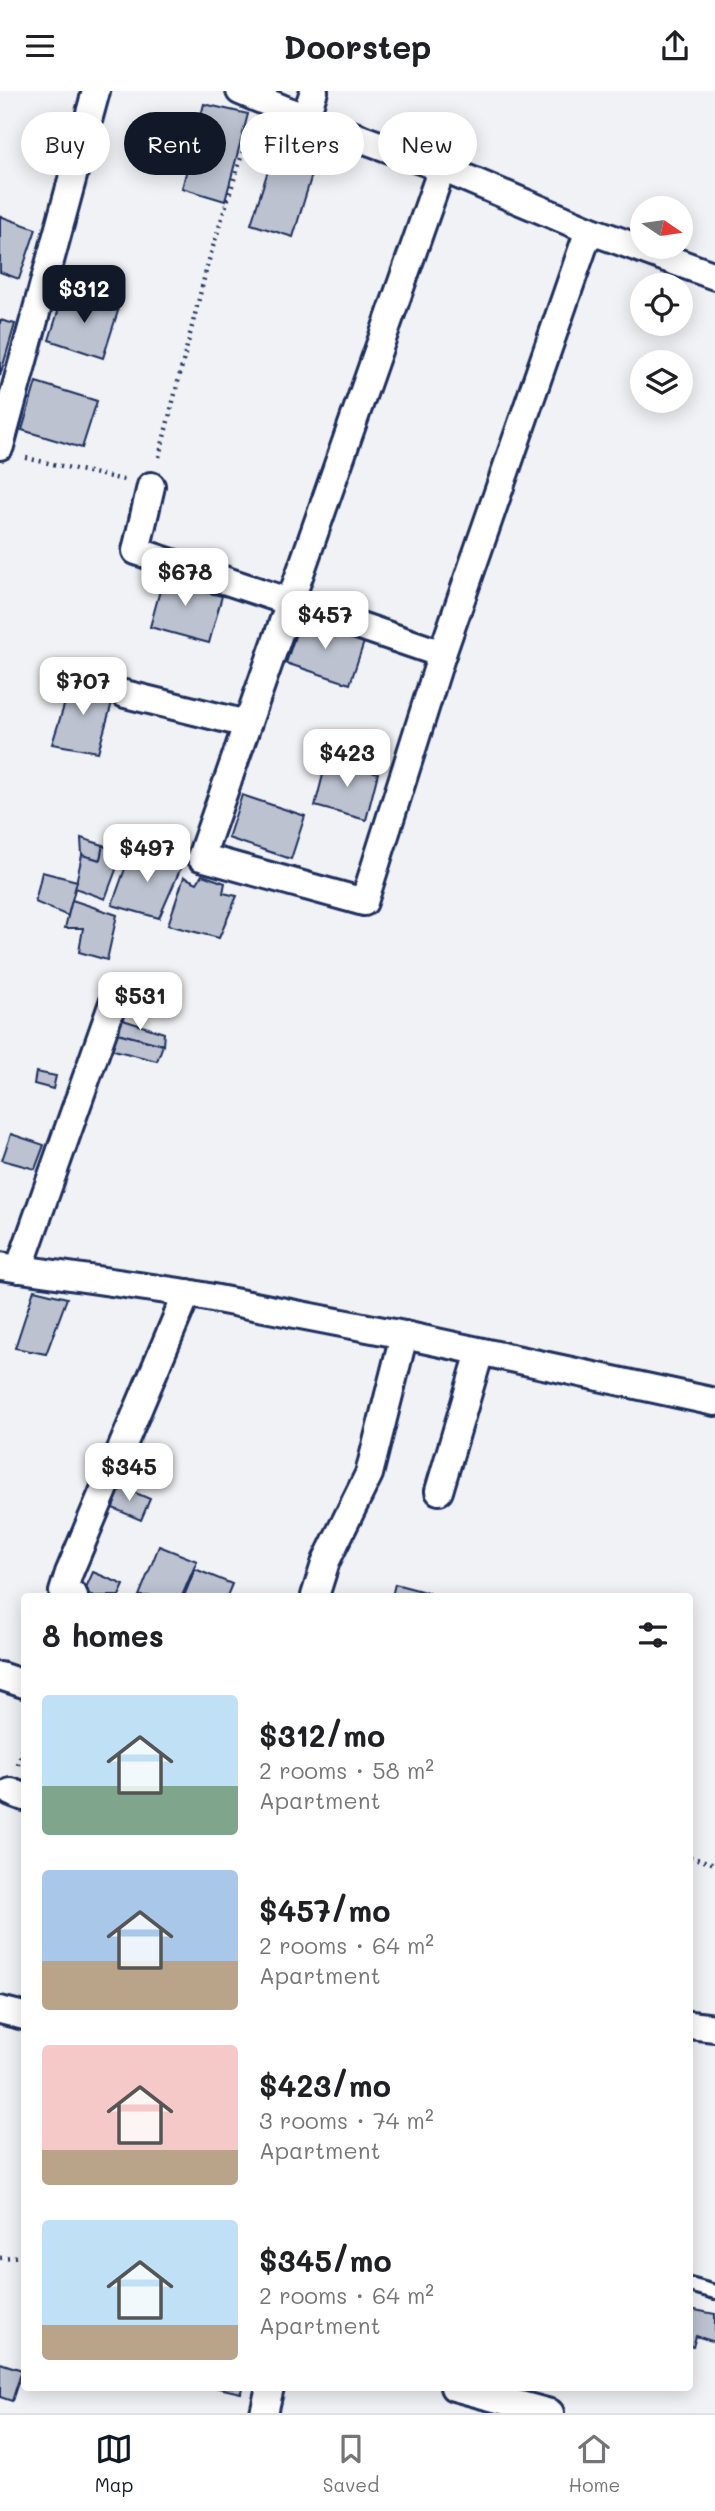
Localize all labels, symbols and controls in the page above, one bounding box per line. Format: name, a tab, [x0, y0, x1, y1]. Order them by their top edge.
text: Doorstep	[283, 25, 432, 67]
icon: menu	[21, 27, 59, 65]
icon: share	[656, 27, 694, 65]
chip: Buy	[21, 112, 110, 175]
chip: Rent	[124, 112, 226, 175]
chip: Filters	[240, 112, 364, 175]
chip: New	[378, 112, 477, 175]
north arrow	[630, 196, 693, 259]
map controls	[630, 196, 693, 413]
pin: $312	[43, 265, 125, 325]
text: $312	[58, 273, 110, 303]
button: locate	[630, 273, 693, 336]
button: layers	[630, 350, 693, 413]
pin: $678	[144, 549, 226, 608]
text: $678	[157, 556, 213, 586]
pin: $457	[284, 591, 366, 651]
text: $457	[297, 599, 353, 629]
pin: $707	[42, 657, 124, 717]
text: $707	[56, 665, 110, 695]
pin: $423	[306, 729, 388, 789]
text: $423	[319, 737, 375, 767]
pin: $497	[106, 825, 188, 884]
text: $497	[119, 832, 175, 862]
pin: $531	[99, 972, 181, 1032]
text: $531	[114, 980, 166, 1010]
pin: $345	[88, 1443, 170, 1503]
text: $345	[101, 1451, 157, 1481]
text: 8 homes	[42, 1615, 164, 1655]
icon: filters	[634, 1616, 672, 1654]
text: $312/mo	[259, 1715, 385, 1755]
icon: home	[98, 1723, 182, 1807]
text: 2 rooms · 58 m²	[259, 1755, 434, 1785]
text: Apartment	[259, 1785, 381, 1815]
text: $457/mo	[259, 1890, 390, 1930]
icon: home	[98, 1898, 182, 1982]
text: 2 rooms · 64 m²	[259, 1930, 434, 1960]
text: Apartment	[259, 1960, 381, 1990]
text: $423/mo	[259, 2065, 391, 2105]
icon: home	[98, 2073, 182, 2157]
text: 3 rooms · 74 m²	[259, 2105, 434, 2135]
text: Apartment	[259, 2135, 381, 2165]
text: $345/mo	[259, 2240, 392, 2280]
icon: home	[98, 2248, 182, 2332]
text: 2 rooms · 64 m²	[259, 2280, 434, 2310]
text: Apartment	[259, 2310, 381, 2340]
tab: Map	[95, 2430, 133, 2497]
tab: Saved	[323, 2430, 379, 2497]
tab: Home	[569, 2430, 620, 2497]

